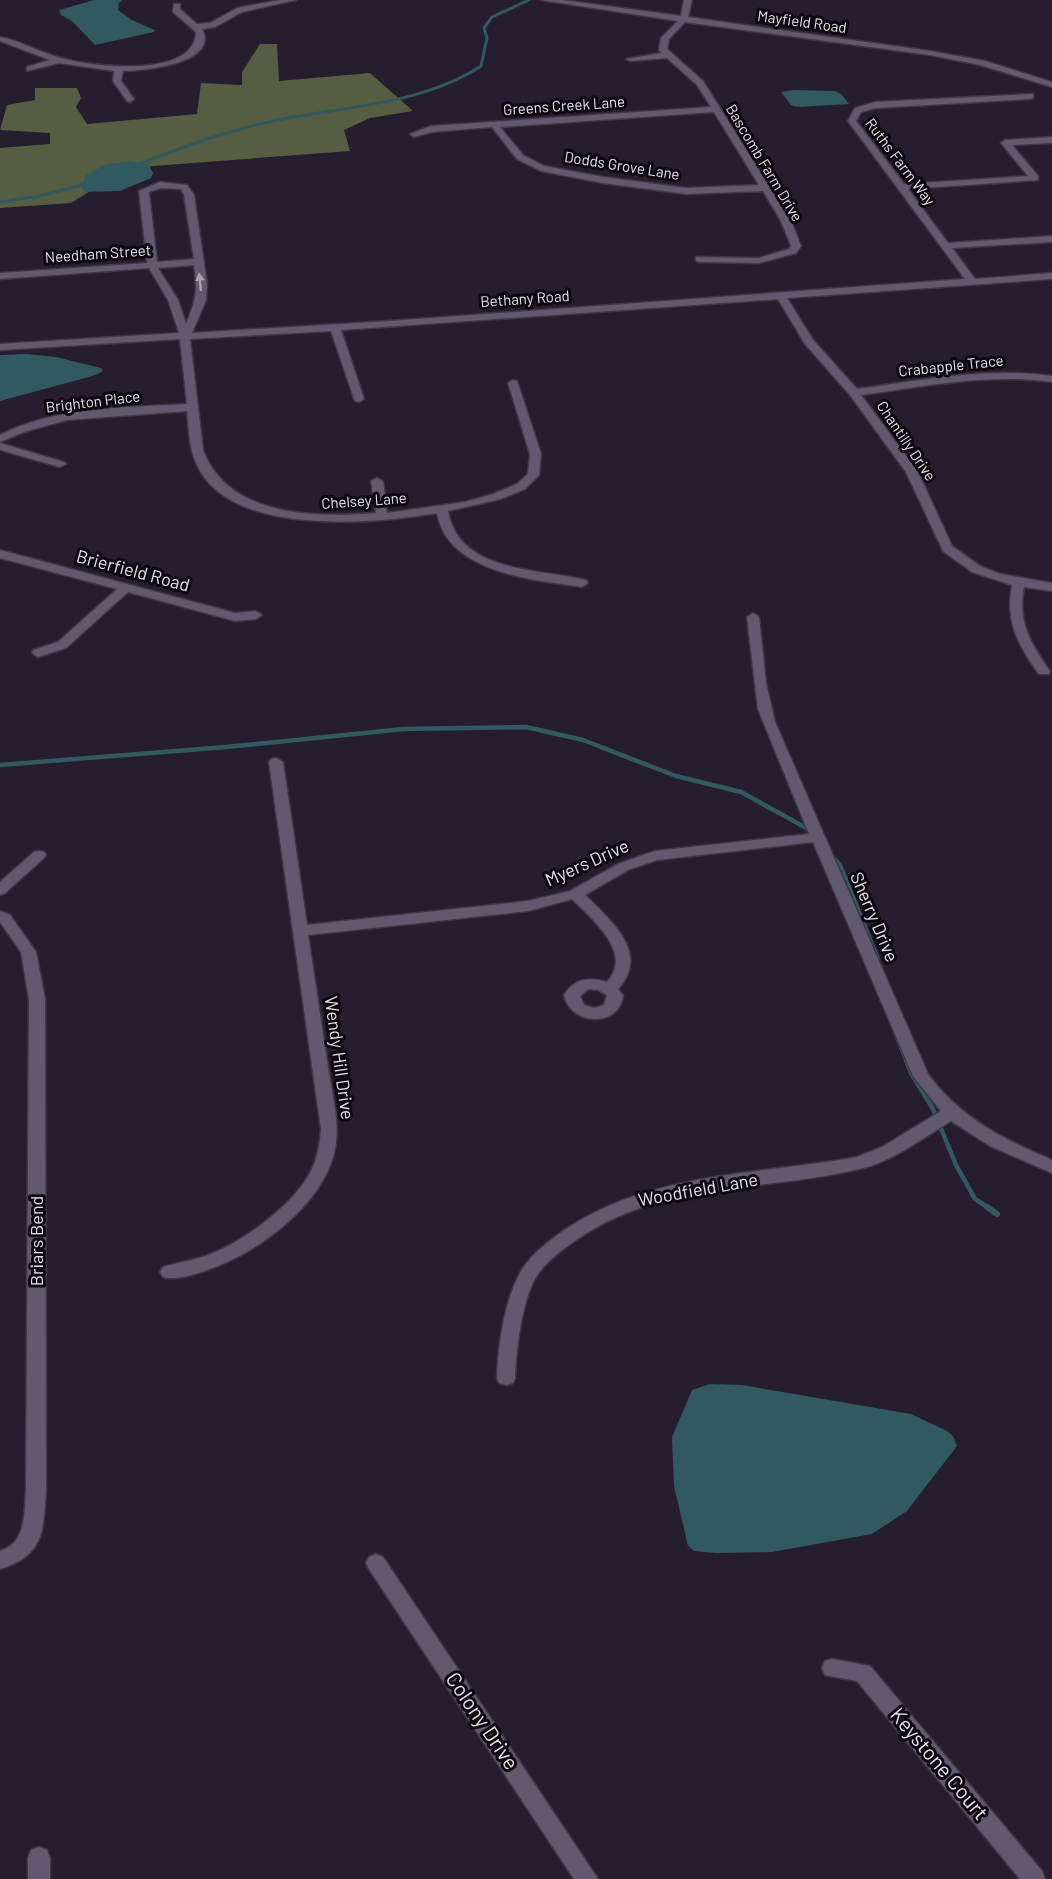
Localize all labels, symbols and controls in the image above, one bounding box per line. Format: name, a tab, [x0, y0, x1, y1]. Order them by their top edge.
street label: Mayfield Road	[756, 6, 848, 36]
street label: Greens Creek Lane	[502, 92, 625, 118]
street label: Bascomb Farm Drive	[723, 101, 807, 224]
street label: Ruths Farm Way	[862, 114, 939, 209]
street label: Dodds Grove Lane	[563, 147, 681, 183]
street label: Needham Street	[44, 240, 152, 266]
one-way arrow	[195, 272, 205, 291]
street label: Bethany Road	[480, 286, 570, 310]
street label: Crabapple Trace	[897, 351, 1004, 379]
street label: Brighton Place	[45, 386, 141, 416]
street label: Chantilly Drive	[874, 397, 940, 484]
street label: Chelsey Lane	[321, 488, 407, 512]
street label: Brierfield Road	[74, 544, 192, 596]
street label: Myers Drive	[541, 834, 632, 890]
street label: Sherry Drive	[846, 868, 904, 965]
street label: Wendy Hill Drive	[320, 995, 360, 1121]
street label: Woodfield Lane	[636, 1168, 759, 1210]
street label: Briars Bend	[25, 1196, 47, 1286]
street label: Colony Drive	[441, 1667, 525, 1774]
street label: Keystone Court	[886, 1702, 994, 1824]

